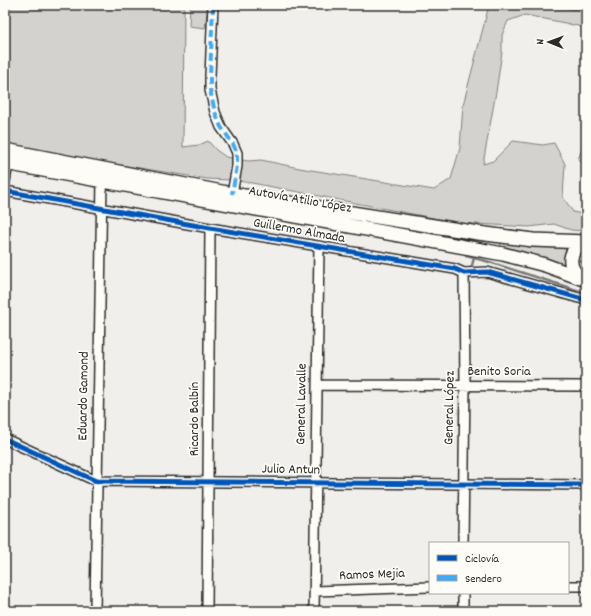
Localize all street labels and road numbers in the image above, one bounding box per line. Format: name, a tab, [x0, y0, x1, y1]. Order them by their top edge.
street label: Autovía Atilio López	[247, 181, 354, 219]
street label: Guillermo Almada	[251, 213, 347, 249]
street label: Eduardo Gamond	[73, 351, 95, 441]
street label: Benito Soria	[467, 362, 531, 382]
street label: General Lavalle	[291, 363, 313, 445]
street label: General López	[439, 370, 461, 445]
street label: Ricardo Balbín	[185, 382, 205, 456]
street label: Julio Antun	[262, 459, 320, 481]
street label: Ramos Mejia	[339, 564, 406, 586]

